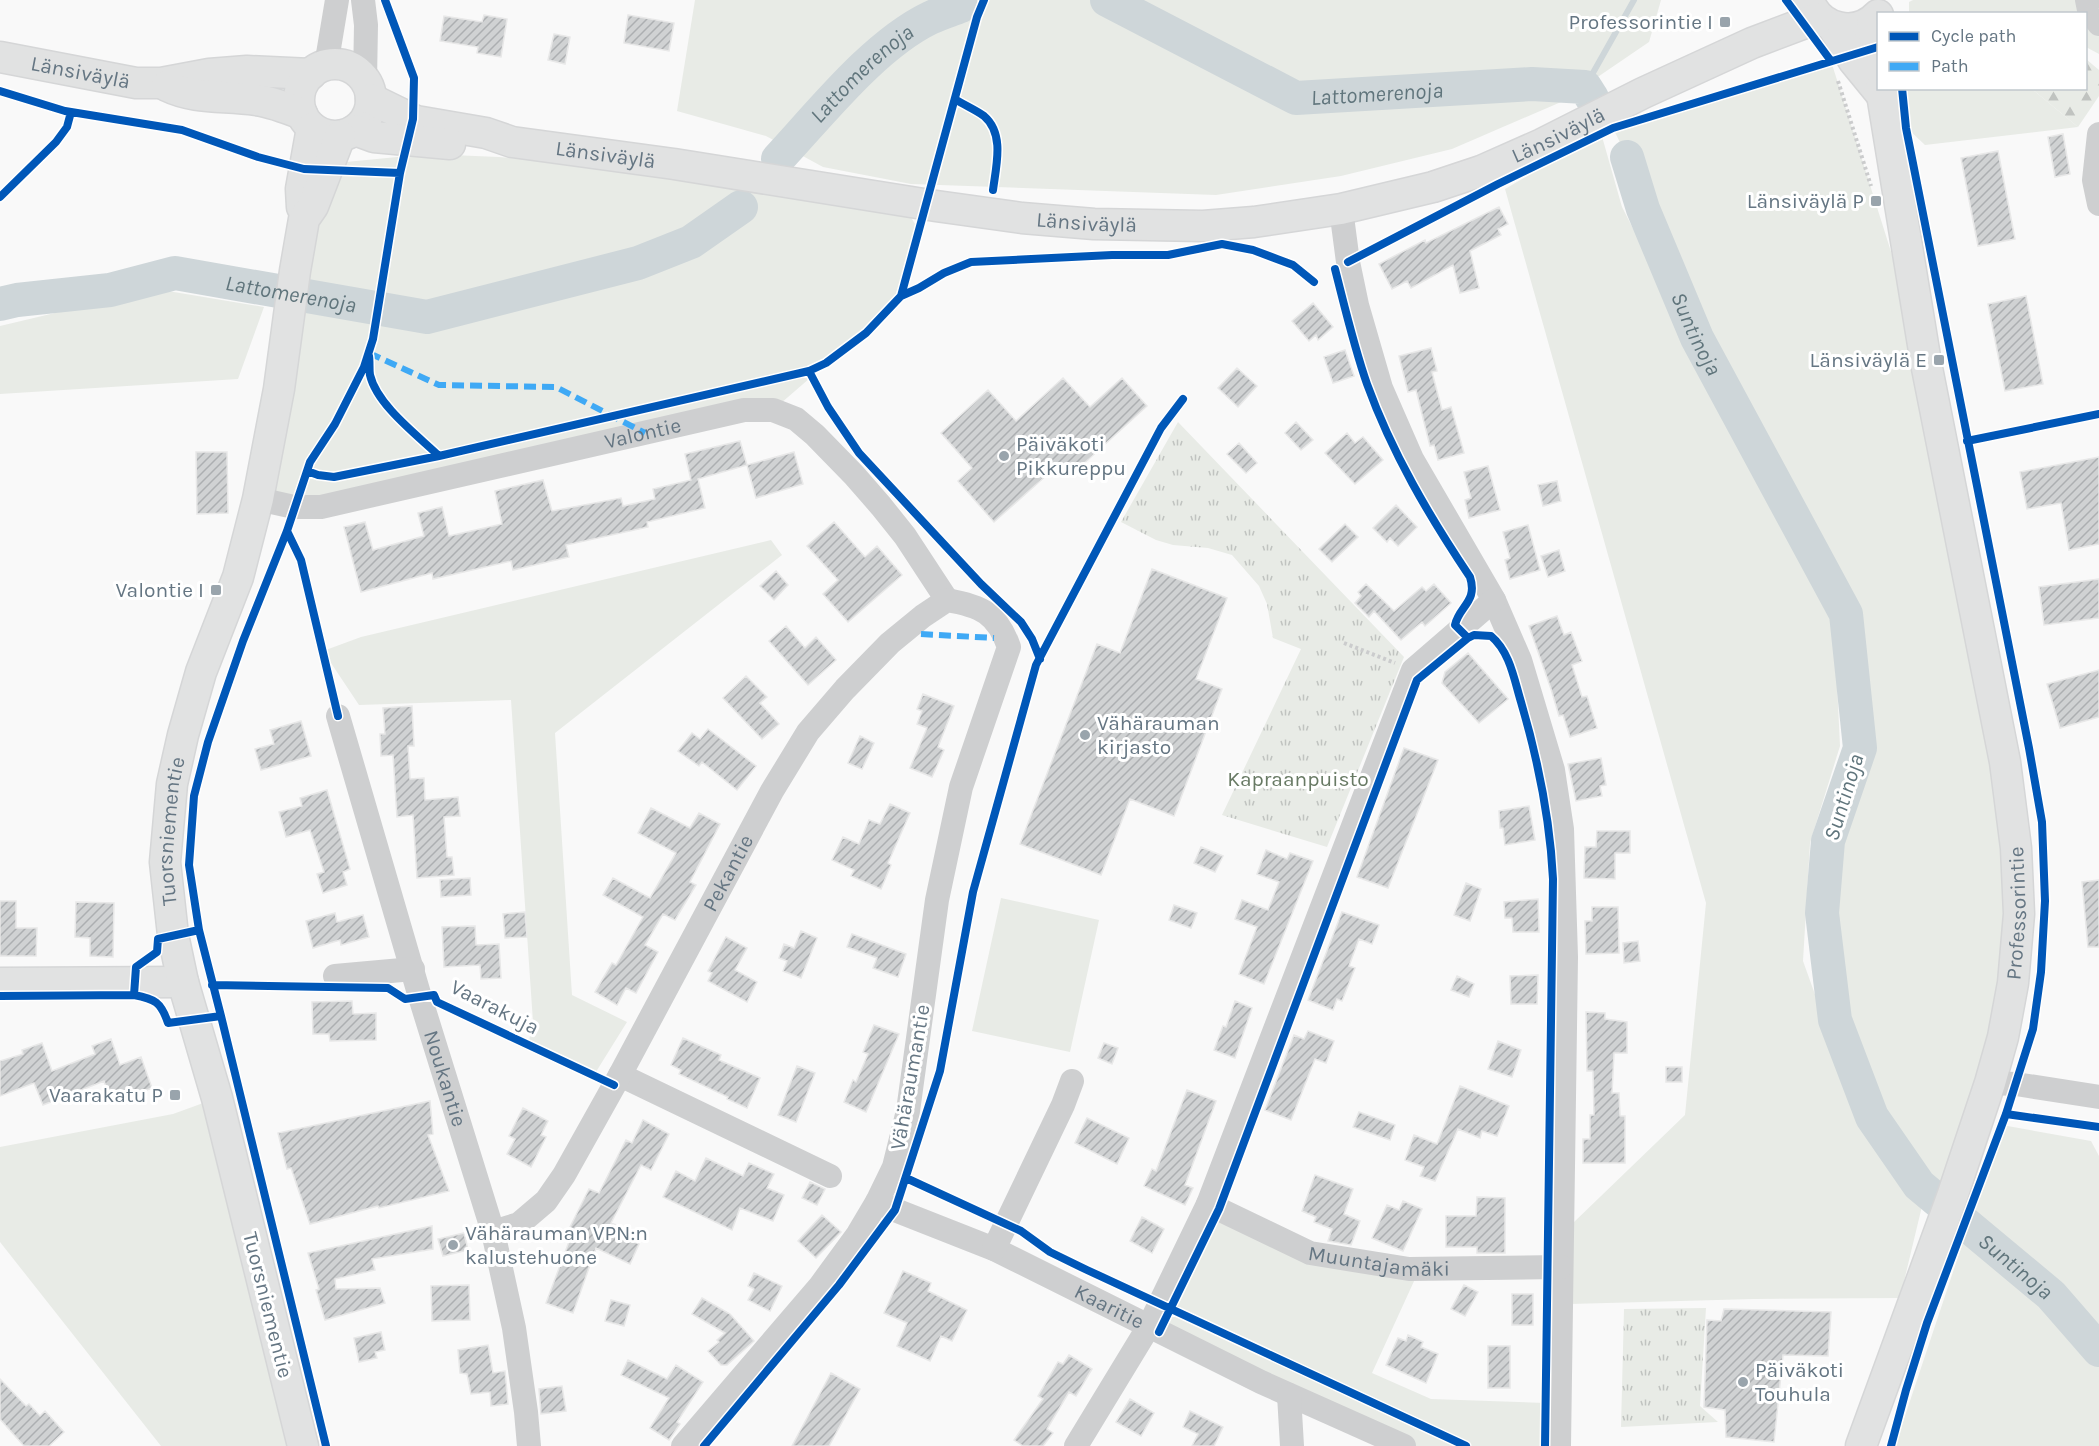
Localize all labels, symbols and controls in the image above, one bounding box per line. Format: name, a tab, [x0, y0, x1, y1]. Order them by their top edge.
place label: Professorintie I	[1568, 10, 1713, 34]
legend	[1877, 12, 2087, 90]
marker: Professorintie I	[1718, 15, 1732, 29]
water label: Lattomerenoja	[805, 19, 919, 129]
text: Cycle path	[1931, 25, 2016, 47]
street label: Länsiväylä	[29, 51, 132, 94]
text: Path	[1931, 55, 1969, 77]
water label: Lattomerenoja	[1310, 77, 1444, 111]
street label: Länsiväylä	[1508, 102, 1609, 168]
street label: Länsiväylä	[554, 136, 657, 173]
place label: Länsiväylä P	[1747, 189, 1864, 213]
marker: Länsiväylä P	[1869, 194, 1883, 208]
street label: Länsiväylä	[1035, 207, 1137, 237]
water label: Lattomerenoja	[223, 270, 358, 318]
water label: Suntinoja	[1665, 288, 1727, 380]
place label: Länsiväylä E	[1810, 348, 1927, 372]
marker: Länsiväylä E	[1932, 353, 1946, 367]
street label: Valontie	[602, 413, 683, 454]
place label: Päiväkoti Pikkureppu	[1016, 432, 1126, 480]
marker: Päiväkoti Pikkureppu	[997, 449, 1011, 463]
place label: Valontie I	[115, 578, 204, 602]
marker: Valontie I	[209, 583, 223, 597]
place label: Vähärauman kirjasto	[1097, 711, 1220, 759]
marker: Vähärauman kirjasto	[1078, 728, 1092, 742]
water label: Suntinoja	[1818, 751, 1869, 844]
street label: Tuorsniementie	[153, 754, 190, 907]
park label: Kapraanpuisto	[1227, 767, 1369, 791]
street label: Pekantie	[698, 831, 758, 915]
street label: Professorintie	[2001, 846, 2031, 981]
street label: Vaarakuja	[447, 974, 543, 1040]
street label: Vähäraumantie	[885, 1002, 935, 1152]
street label: Noukantie	[419, 1027, 472, 1130]
place label: Vaarakatu P	[49, 1083, 163, 1107]
marker: Vaarakatu P	[168, 1088, 182, 1102]
place label: Vähärauman VPN:n kalustehuone	[465, 1221, 648, 1269]
water label: Suntinoja	[1973, 1228, 2058, 1305]
street label: Tuorsniementie	[238, 1229, 298, 1381]
marker: Vähärauman VPN:n kalustehuone	[446, 1238, 460, 1252]
street label: Muuntajamäki	[1307, 1241, 1450, 1281]
street label: Kaaritie	[1071, 1279, 1148, 1334]
place label: Päiväkoti Touhula	[1755, 1358, 1844, 1406]
marker: Päiväkoti Touhula	[1736, 1375, 1750, 1389]

